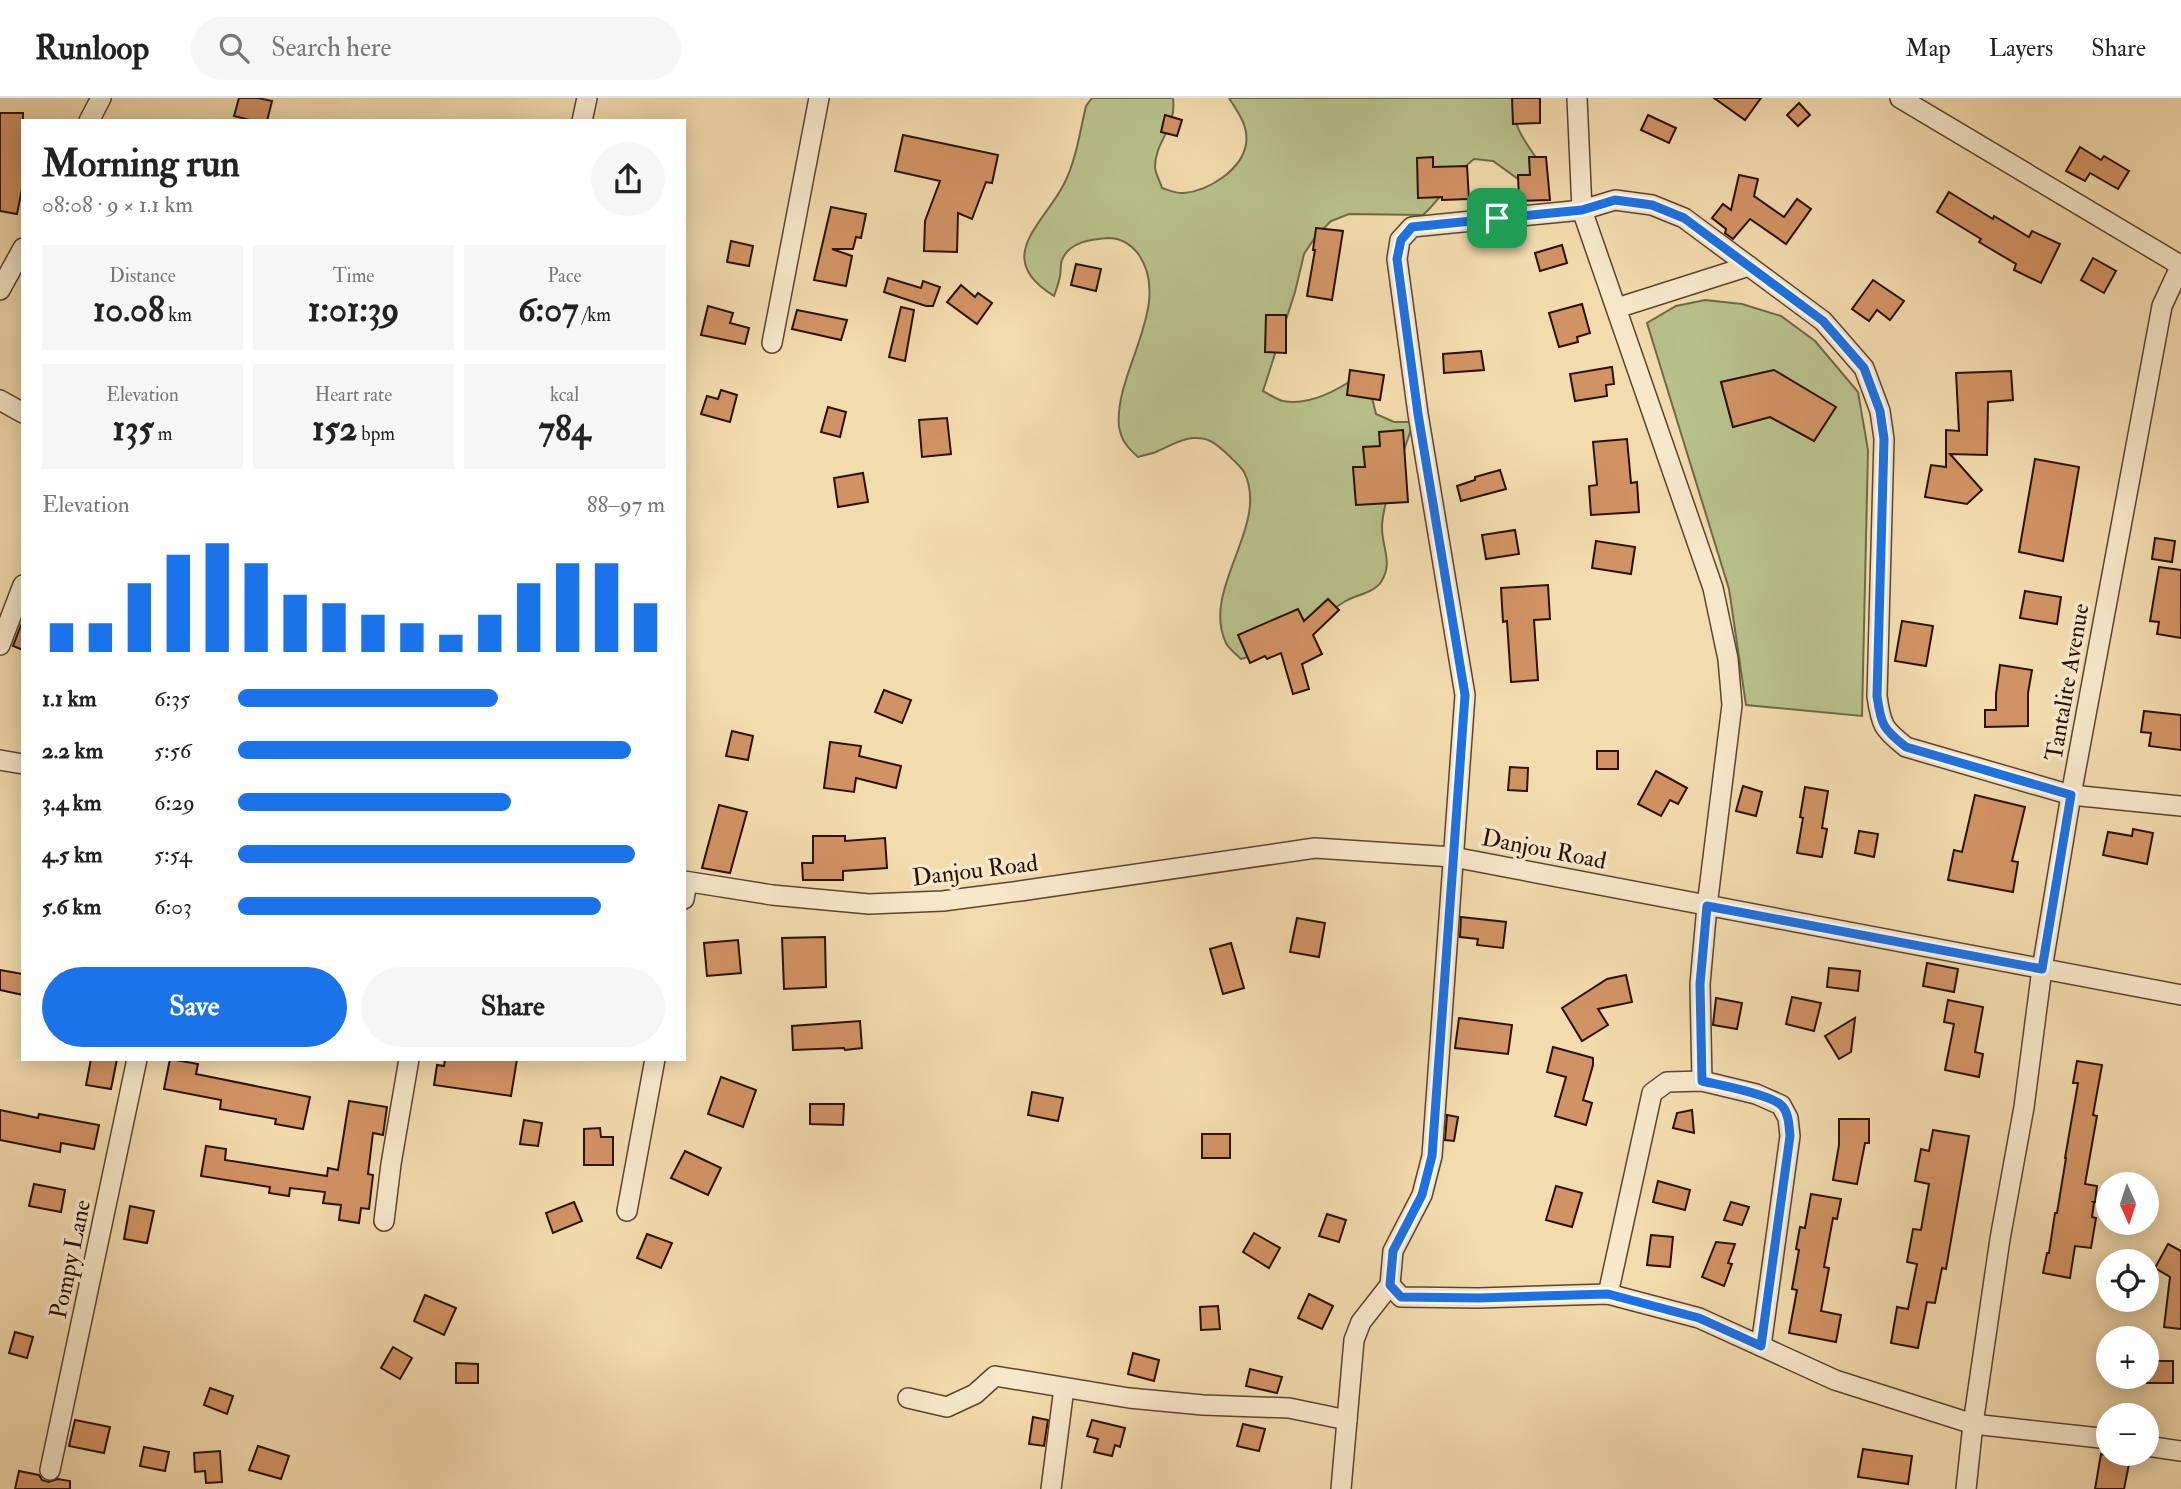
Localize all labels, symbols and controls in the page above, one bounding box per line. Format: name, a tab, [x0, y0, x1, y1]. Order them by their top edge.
search box	[191, 17, 681, 80]
text: Runloop	[35, 28, 149, 69]
icon: search	[215, 29, 253, 67]
text: Search here	[271, 32, 391, 64]
text: Map	[1906, 33, 1951, 64]
text: Layers	[1989, 33, 2053, 64]
text: Share	[2091, 33, 2146, 64]
text: Morning run	[42, 140, 240, 188]
button: share	[591, 142, 665, 216]
pin	[1467, 188, 1527, 248]
text: 08:08 · 9 × 1.1 km	[42, 190, 193, 219]
icon: arrive	[1478, 199, 1516, 237]
text: Distance	[109, 264, 176, 288]
text: Time	[333, 264, 374, 288]
text: Pace	[547, 264, 582, 288]
text: 10.08	[93, 288, 164, 332]
text: 1:01:39	[308, 288, 399, 332]
text: 6:07	[518, 288, 578, 332]
text: km	[164, 303, 192, 327]
text: /km	[578, 303, 611, 327]
text: Elevation	[106, 383, 179, 407]
text: Heart rate	[315, 383, 392, 407]
text: kcal	[550, 383, 579, 407]
text: 135	[112, 407, 154, 451]
text: 152	[312, 407, 357, 451]
text: 784	[539, 407, 590, 451]
text: m	[154, 422, 173, 446]
text: bpm	[357, 422, 395, 446]
text: Elevation	[42, 490, 130, 519]
text: 88–97 m	[587, 490, 665, 519]
street label: Tantalite Avenue	[2038, 601, 2097, 763]
text: 1.1 km	[42, 684, 97, 713]
text: 6:35	[154, 684, 190, 713]
text: 2.2 km	[42, 736, 103, 765]
text: 5:56	[154, 736, 191, 765]
text: 3.4 km	[42, 788, 102, 817]
text: 6:29	[154, 788, 195, 817]
street label: Danjou Road	[1479, 822, 1609, 877]
text: 4.5 km	[42, 840, 103, 869]
text: 5:54	[154, 840, 192, 869]
street label: Danjou Road	[910, 847, 1040, 894]
text: 5.6 km	[42, 892, 101, 921]
text: 6:03	[154, 892, 192, 921]
button: Save	[42, 967, 347, 1047]
button: Share	[361, 967, 665, 1047]
north arrow	[2096, 1172, 2160, 1236]
map controls	[2096, 1172, 2159, 1466]
street label: Pompy Lane	[43, 1197, 98, 1321]
button: locate	[2096, 1249, 2159, 1312]
button: +	[2096, 1326, 2159, 1389]
button: −	[2096, 1403, 2159, 1466]

